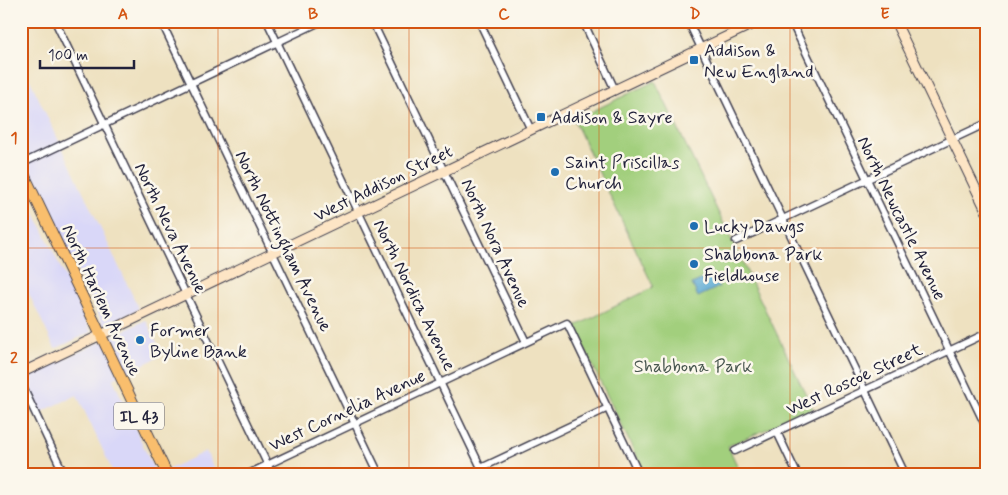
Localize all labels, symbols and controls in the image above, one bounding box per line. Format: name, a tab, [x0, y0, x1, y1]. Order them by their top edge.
text: A	[118, 4, 128, 25]
text: B	[308, 4, 318, 25]
text: C	[498, 4, 510, 25]
text: D	[689, 4, 701, 25]
text: E	[880, 4, 890, 25]
scale bar	[40, 38, 134, 70]
place label: Addison & New England	[704, 39, 813, 84]
text: 100 m	[48, 46, 88, 66]
marker: Addison & New England	[688, 54, 700, 66]
place label: Addison & Sayre	[551, 106, 673, 130]
marker: Addison & Sayre	[535, 111, 547, 123]
text: 1	[10, 128, 18, 149]
street label: North Newcastle Avenue	[851, 133, 951, 304]
street label: West Addison Street	[310, 140, 457, 228]
street label: North Nottingham Avenue	[227, 147, 337, 337]
place label: Saint Priscillas Church	[565, 151, 679, 196]
street label: North Neva Avenue	[128, 159, 212, 298]
marker: Saint Priscillas Church	[549, 166, 561, 178]
street label: North Nora Avenue	[455, 175, 535, 312]
place label: Lucky Dawgs	[704, 215, 804, 239]
street label: North Nordica Avenue	[367, 216, 461, 375]
marker: Lucky Dawgs	[688, 220, 700, 232]
street label: North Harlem Avenue	[55, 221, 147, 380]
place label: Shabbona Park Fieldhouse	[704, 243, 823, 288]
marker: Shabbona Park Fieldhouse	[688, 258, 700, 270]
place label: Former Byline Bank	[150, 319, 247, 364]
marker: Former Byline Bank	[134, 334, 146, 346]
street label: West Roscoe Street	[783, 338, 927, 422]
text: 2	[10, 348, 18, 369]
park label: Shabbona Park	[634, 355, 752, 379]
street label: West Cornelia Avenue	[265, 364, 430, 458]
road number: IL 43	[114, 402, 164, 430]

